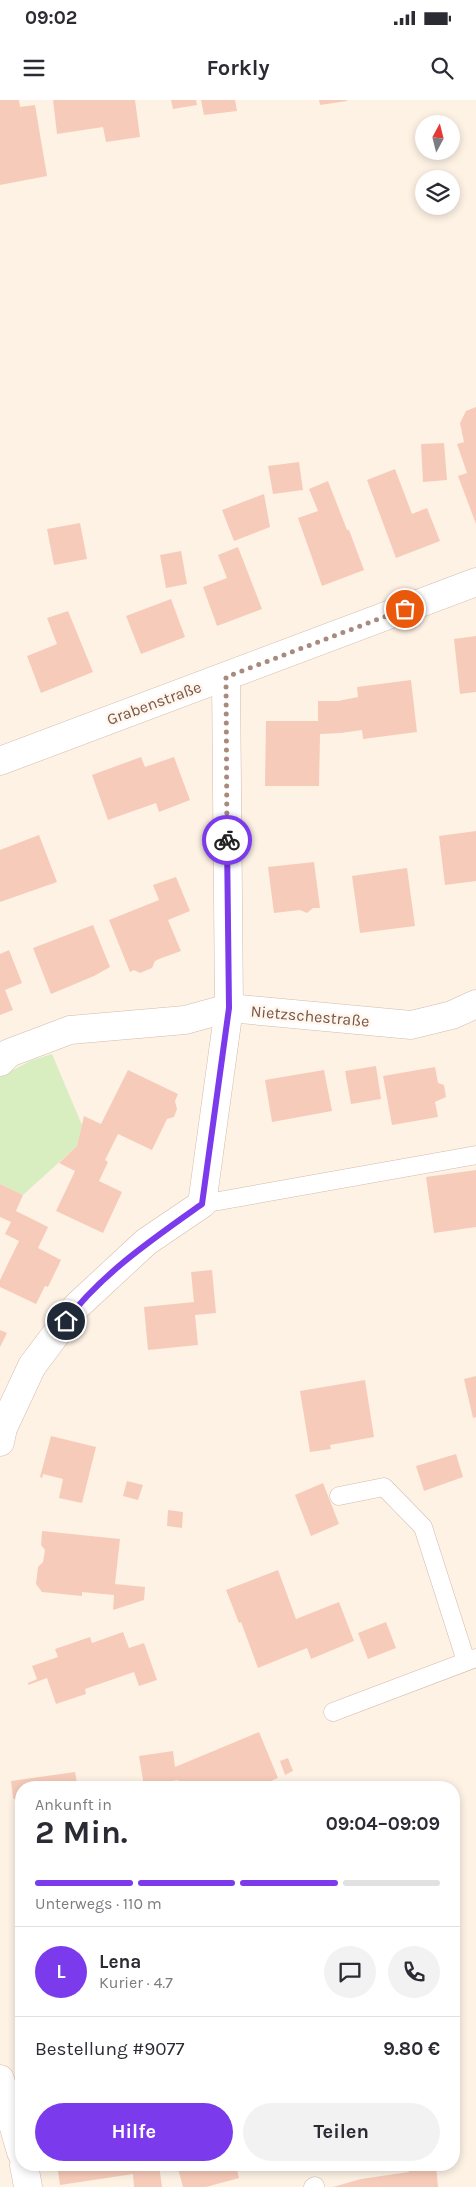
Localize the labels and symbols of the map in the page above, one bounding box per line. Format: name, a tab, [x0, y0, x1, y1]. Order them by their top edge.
north arrow	[415, 115, 460, 160]
pin	[384, 588, 426, 630]
street label: Grabenstraße	[104, 677, 204, 729]
courier	[202, 815, 252, 865]
street label: Nietzschestraße	[250, 1001, 370, 1031]
pin	[45, 1300, 87, 1342]

